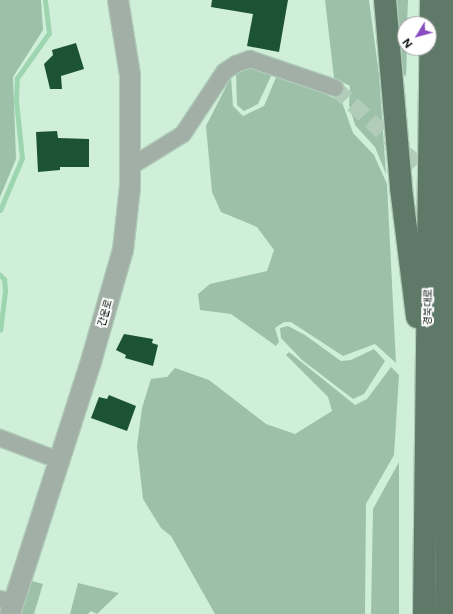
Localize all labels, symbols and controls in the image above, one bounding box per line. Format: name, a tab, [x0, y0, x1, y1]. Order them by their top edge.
north arrow	[397, 16, 437, 56]
text: N	[400, 36, 416, 50]
street label: 경북대로	[422, 288, 434, 326]
street label: 간운로	[95, 298, 115, 328]

